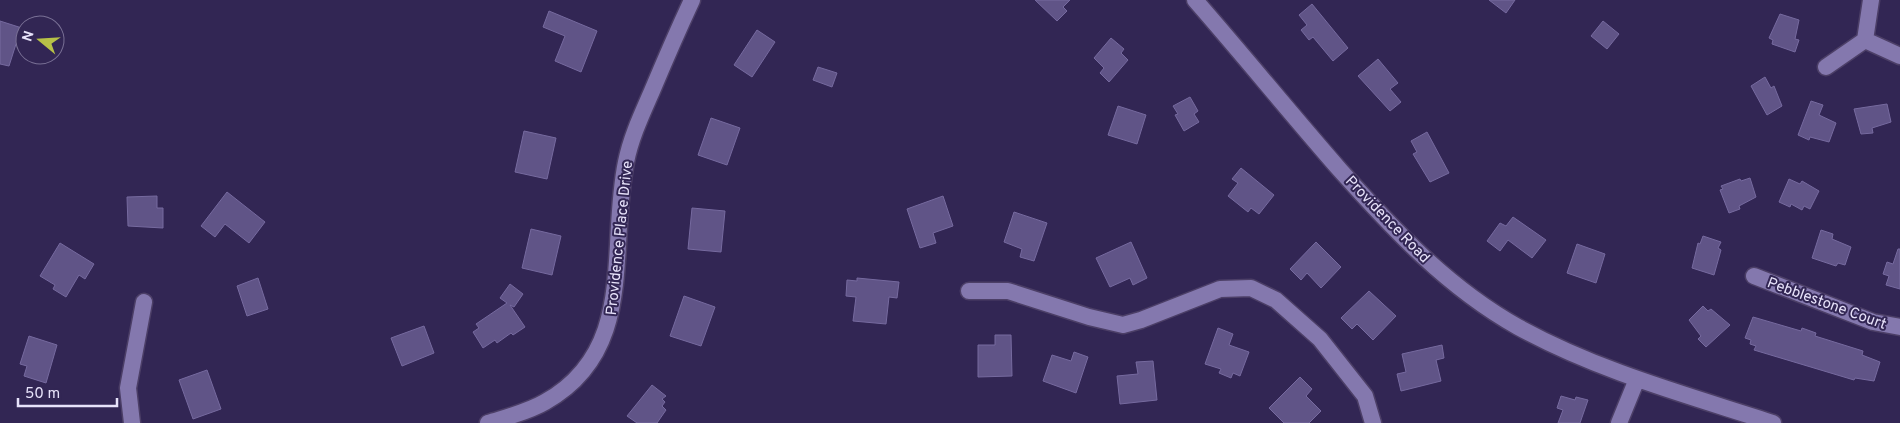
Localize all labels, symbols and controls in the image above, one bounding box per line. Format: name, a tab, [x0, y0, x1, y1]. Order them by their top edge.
north arrow	[15, 15, 65, 65]
text: N	[19, 29, 39, 44]
street label: Providence Place Drive	[603, 160, 638, 316]
street label: Providence Road	[1341, 172, 1433, 268]
street label: Pebblestone Court	[1764, 274, 1889, 335]
scale bar	[18, 376, 116, 408]
text: 50 m	[25, 385, 60, 404]

